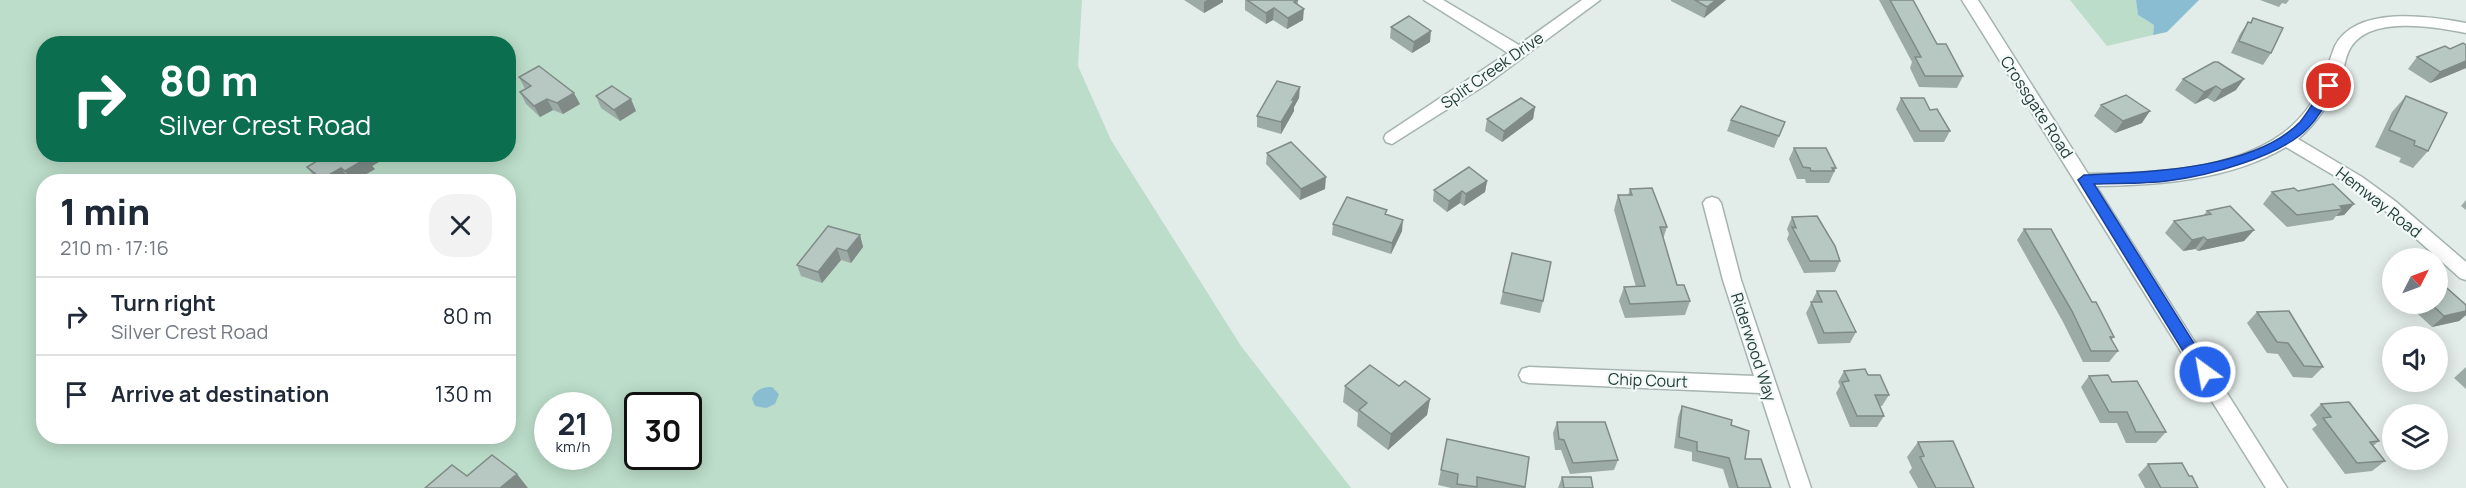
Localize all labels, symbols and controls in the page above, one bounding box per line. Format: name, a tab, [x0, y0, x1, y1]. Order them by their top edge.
street label: Split Creek Drive	[1436, 26, 1548, 114]
text: 80 m	[159, 51, 259, 109]
street label: Crossgate Road	[1996, 51, 2078, 163]
icon: right	[60, 60, 138, 138]
pin	[2303, 60, 2354, 111]
icon: arrive	[2312, 69, 2345, 102]
text: Silver Crest Road	[159, 106, 371, 143]
street label: Hemway Road	[2331, 162, 2427, 242]
text: 1 min	[60, 187, 150, 236]
button: close	[429, 194, 492, 257]
text: 210 m · 17:16	[60, 234, 169, 261]
north arrow	[2382, 248, 2448, 314]
map controls	[2382, 248, 2448, 470]
text: Turn right	[111, 288, 216, 318]
street label: Riderwood Way	[1726, 290, 1782, 405]
icon: right	[60, 300, 93, 333]
text: 80 m	[443, 301, 492, 331]
text: Silver Crest Road	[111, 318, 268, 345]
button: sound	[2382, 326, 2448, 392]
position arrow	[2173, 340, 2237, 404]
street label: Chip Court	[1608, 368, 1688, 392]
icon: arrive	[60, 378, 93, 411]
text: Arrive at destination	[111, 379, 329, 409]
text: 130 m	[435, 379, 492, 409]
speed limit sign: 30	[624, 392, 702, 470]
text: 21	[557, 403, 589, 444]
button: layers	[2382, 404, 2448, 470]
text: km/h	[556, 436, 590, 457]

